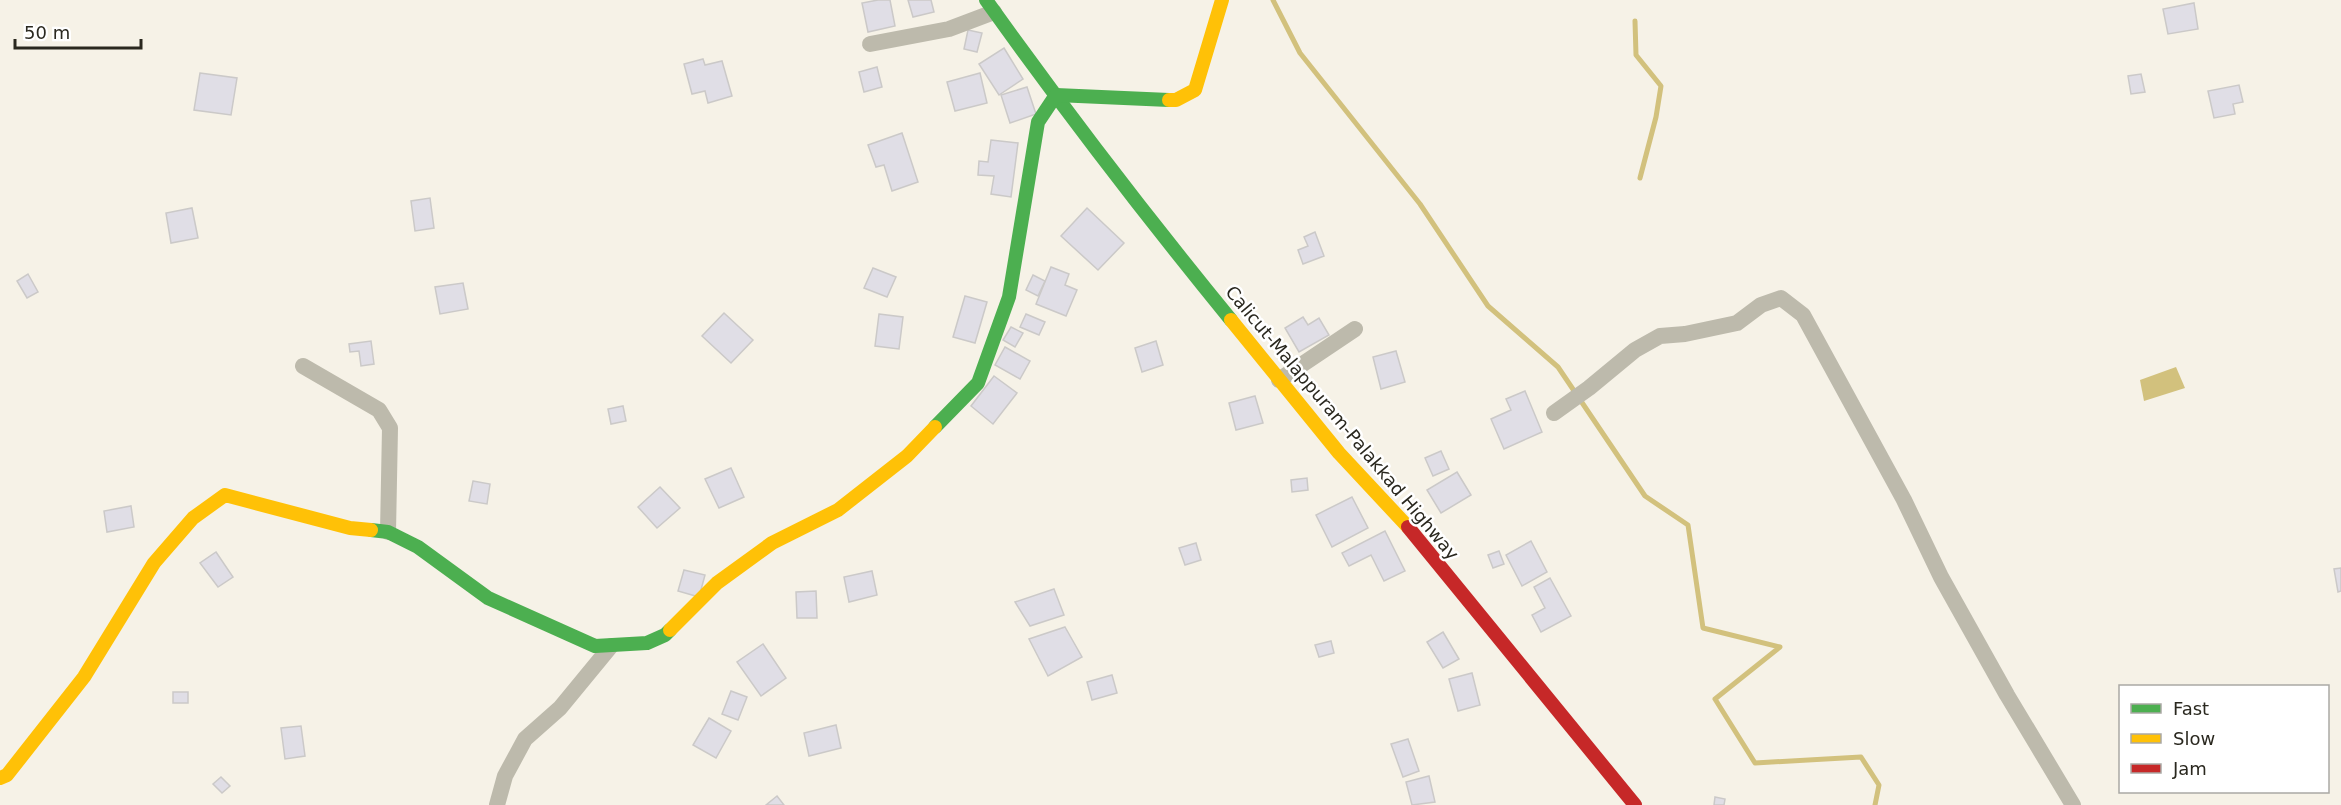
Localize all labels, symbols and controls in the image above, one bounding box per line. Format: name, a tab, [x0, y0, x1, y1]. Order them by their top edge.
scale bar	[15, 12, 141, 50]
text: 50 m	[24, 22, 70, 43]
street label: Calicut-Malappuram-Palakkad Highway	[1221, 281, 1464, 564]
legend	[2119, 685, 2329, 793]
text: Fast	[2173, 698, 2209, 719]
text: Slow	[2173, 728, 2215, 749]
text: Jam	[2172, 758, 2207, 779]

